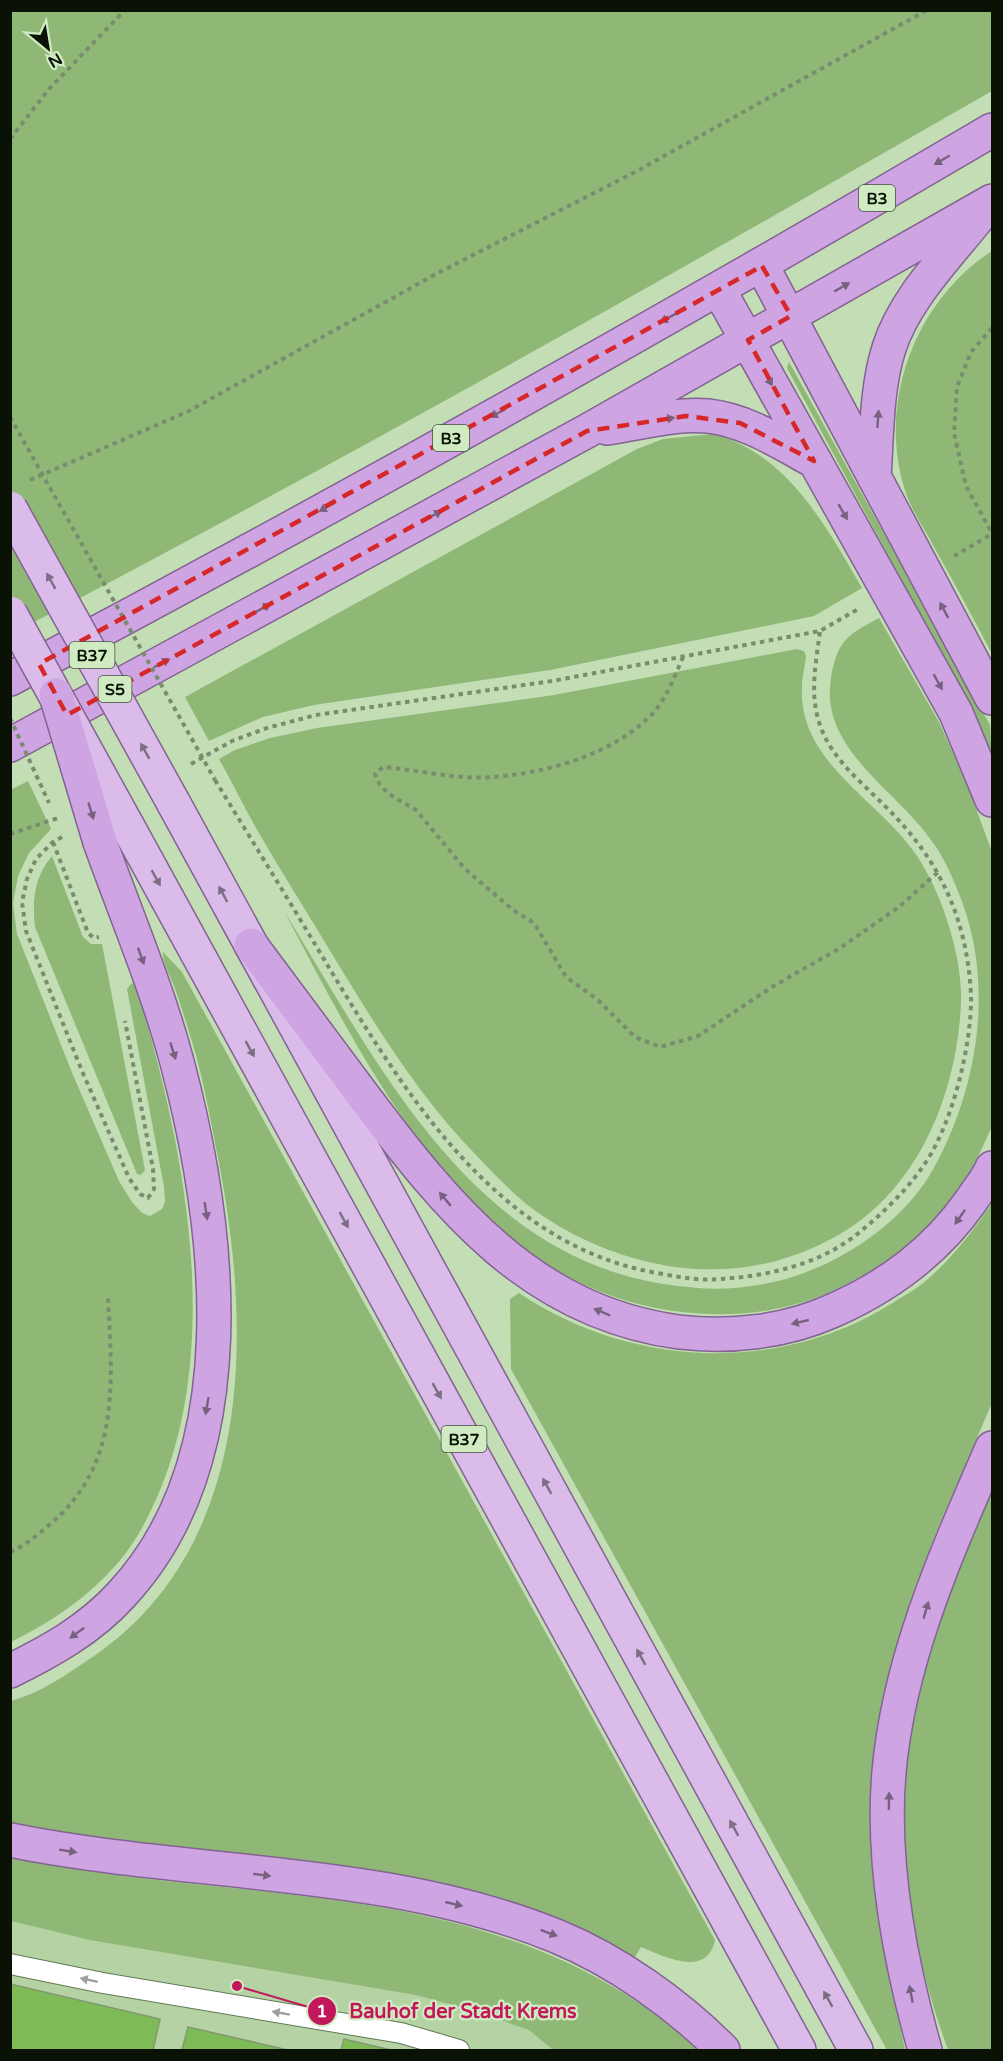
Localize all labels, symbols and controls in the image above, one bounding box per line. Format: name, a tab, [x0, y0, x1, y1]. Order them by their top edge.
north arrow	[18, 18, 78, 78]
text: N	[44, 48, 66, 72]
one-way arrow	[933, 155, 950, 165]
road number: B3	[859, 185, 895, 211]
one-way arrow	[833, 282, 850, 292]
one-way arrow	[659, 313, 676, 323]
one-way arrow	[763, 369, 773, 386]
one-way arrow	[489, 408, 506, 418]
one-way arrow	[873, 409, 882, 428]
one-way arrow	[657, 415, 676, 424]
road number: B3	[433, 425, 469, 451]
one-way arrow	[319, 502, 336, 512]
one-way arrow	[838, 504, 848, 521]
one-way arrow	[426, 510, 443, 520]
one-way arrow	[46, 572, 56, 589]
one-way arrow	[939, 602, 949, 619]
one-way arrow	[255, 603, 272, 613]
road number: B37	[70, 642, 115, 668]
one-way arrow	[154, 658, 171, 668]
one-way arrow	[933, 674, 944, 690]
road number: S5	[98, 676, 132, 702]
one-way arrow	[140, 742, 150, 759]
one-way arrow	[87, 802, 96, 820]
one-way arrow	[151, 870, 161, 887]
one-way arrow	[218, 885, 228, 902]
one-way arrow	[137, 947, 147, 965]
one-way arrow	[245, 1041, 255, 1058]
one-way arrow	[169, 1042, 178, 1060]
one-way arrow	[439, 1192, 452, 1207]
one-way arrow	[201, 1202, 210, 1221]
one-way arrow	[954, 1208, 966, 1224]
one-way arrow	[339, 1212, 349, 1229]
one-way arrow	[593, 1307, 611, 1316]
one-way arrow	[791, 1318, 809, 1328]
one-way arrow	[432, 1383, 443, 1399]
one-way arrow	[202, 1396, 211, 1415]
road number: B37	[442, 1426, 486, 1452]
one-way arrow	[542, 1477, 552, 1494]
one-way arrow	[922, 1601, 931, 1619]
one-way arrow	[70, 1627, 86, 1639]
one-way arrow	[636, 1648, 646, 1665]
one-way arrow	[884, 1791, 894, 1810]
one-way arrow	[729, 1819, 739, 1836]
one-way arrow	[59, 1846, 78, 1855]
one-way arrow	[252, 1870, 271, 1879]
one-way arrow	[445, 1900, 463, 1910]
one-way arrow	[540, 1929, 558, 1939]
one-way arrow	[79, 1975, 98, 1984]
one-way arrow	[906, 1984, 915, 2003]
one-way arrow	[823, 1990, 833, 2007]
callout: Bauhof der Stadt Krems	[307, 1992, 589, 2030]
text: 1	[316, 2000, 328, 2022]
text: Bauhof der Stadt Krems	[349, 2000, 577, 2024]
one-way arrow	[272, 2008, 291, 2017]

